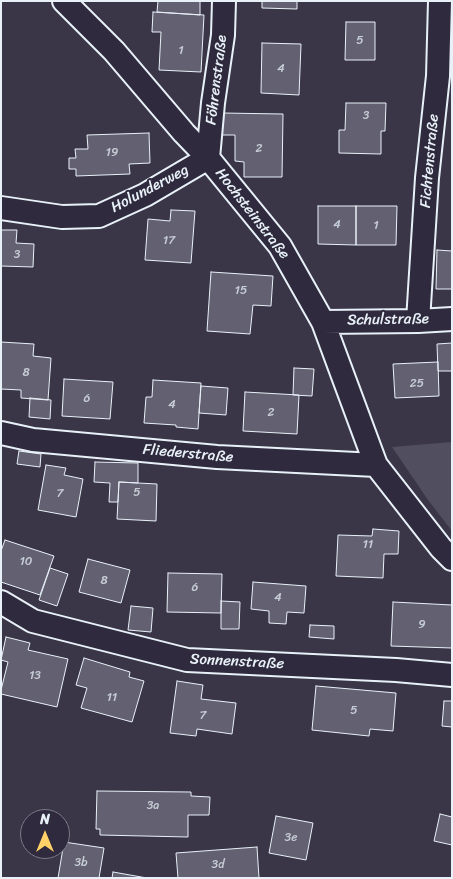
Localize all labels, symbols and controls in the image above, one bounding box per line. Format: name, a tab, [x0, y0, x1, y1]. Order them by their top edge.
street label: Föhrenstraße	[203, 34, 231, 126]
house number: 5	[356, 34, 364, 48]
house number: 1	[178, 44, 184, 58]
house number: 4	[277, 62, 285, 76]
house number: 3	[363, 109, 369, 123]
street label: Fichtenstraße	[417, 113, 443, 209]
house number: 2	[256, 142, 262, 156]
house number: 19	[106, 146, 118, 160]
street label: Holunderweg	[108, 161, 192, 217]
street label: Hochsteinstraße	[211, 165, 293, 263]
house number: 4	[333, 218, 341, 232]
house number: 1	[373, 219, 379, 233]
house number: 17	[163, 234, 175, 248]
house number: 3	[14, 248, 20, 262]
house number: 15	[235, 284, 247, 298]
street label: Schulstraße	[347, 310, 429, 330]
house number: 8	[22, 366, 30, 380]
house number: 25	[410, 377, 424, 391]
house number: 6	[84, 392, 90, 406]
house number: 4	[168, 398, 176, 412]
house number: 2	[268, 406, 274, 420]
street label: Fliederstraße	[142, 441, 234, 467]
house number: 5	[133, 486, 141, 500]
house number: 7	[57, 487, 63, 501]
house number: 11	[363, 538, 373, 552]
house number: 10	[20, 555, 32, 569]
house number: 8	[100, 574, 108, 588]
house number: 6	[192, 581, 198, 595]
house number: 4	[274, 591, 282, 605]
house number: 9	[418, 618, 426, 632]
street label: Sonnenstraße	[189, 651, 285, 673]
house number: 13	[29, 669, 41, 683]
house number: 11	[107, 691, 117, 705]
house number: 5	[350, 704, 358, 718]
house number: 7	[200, 709, 206, 723]
house number: 3a	[147, 799, 159, 813]
text: N	[40, 807, 50, 832]
north arrow	[20, 809, 70, 859]
house number: 3e	[285, 831, 297, 845]
house number: 3b	[74, 856, 88, 870]
house number: 3d	[212, 858, 224, 872]

